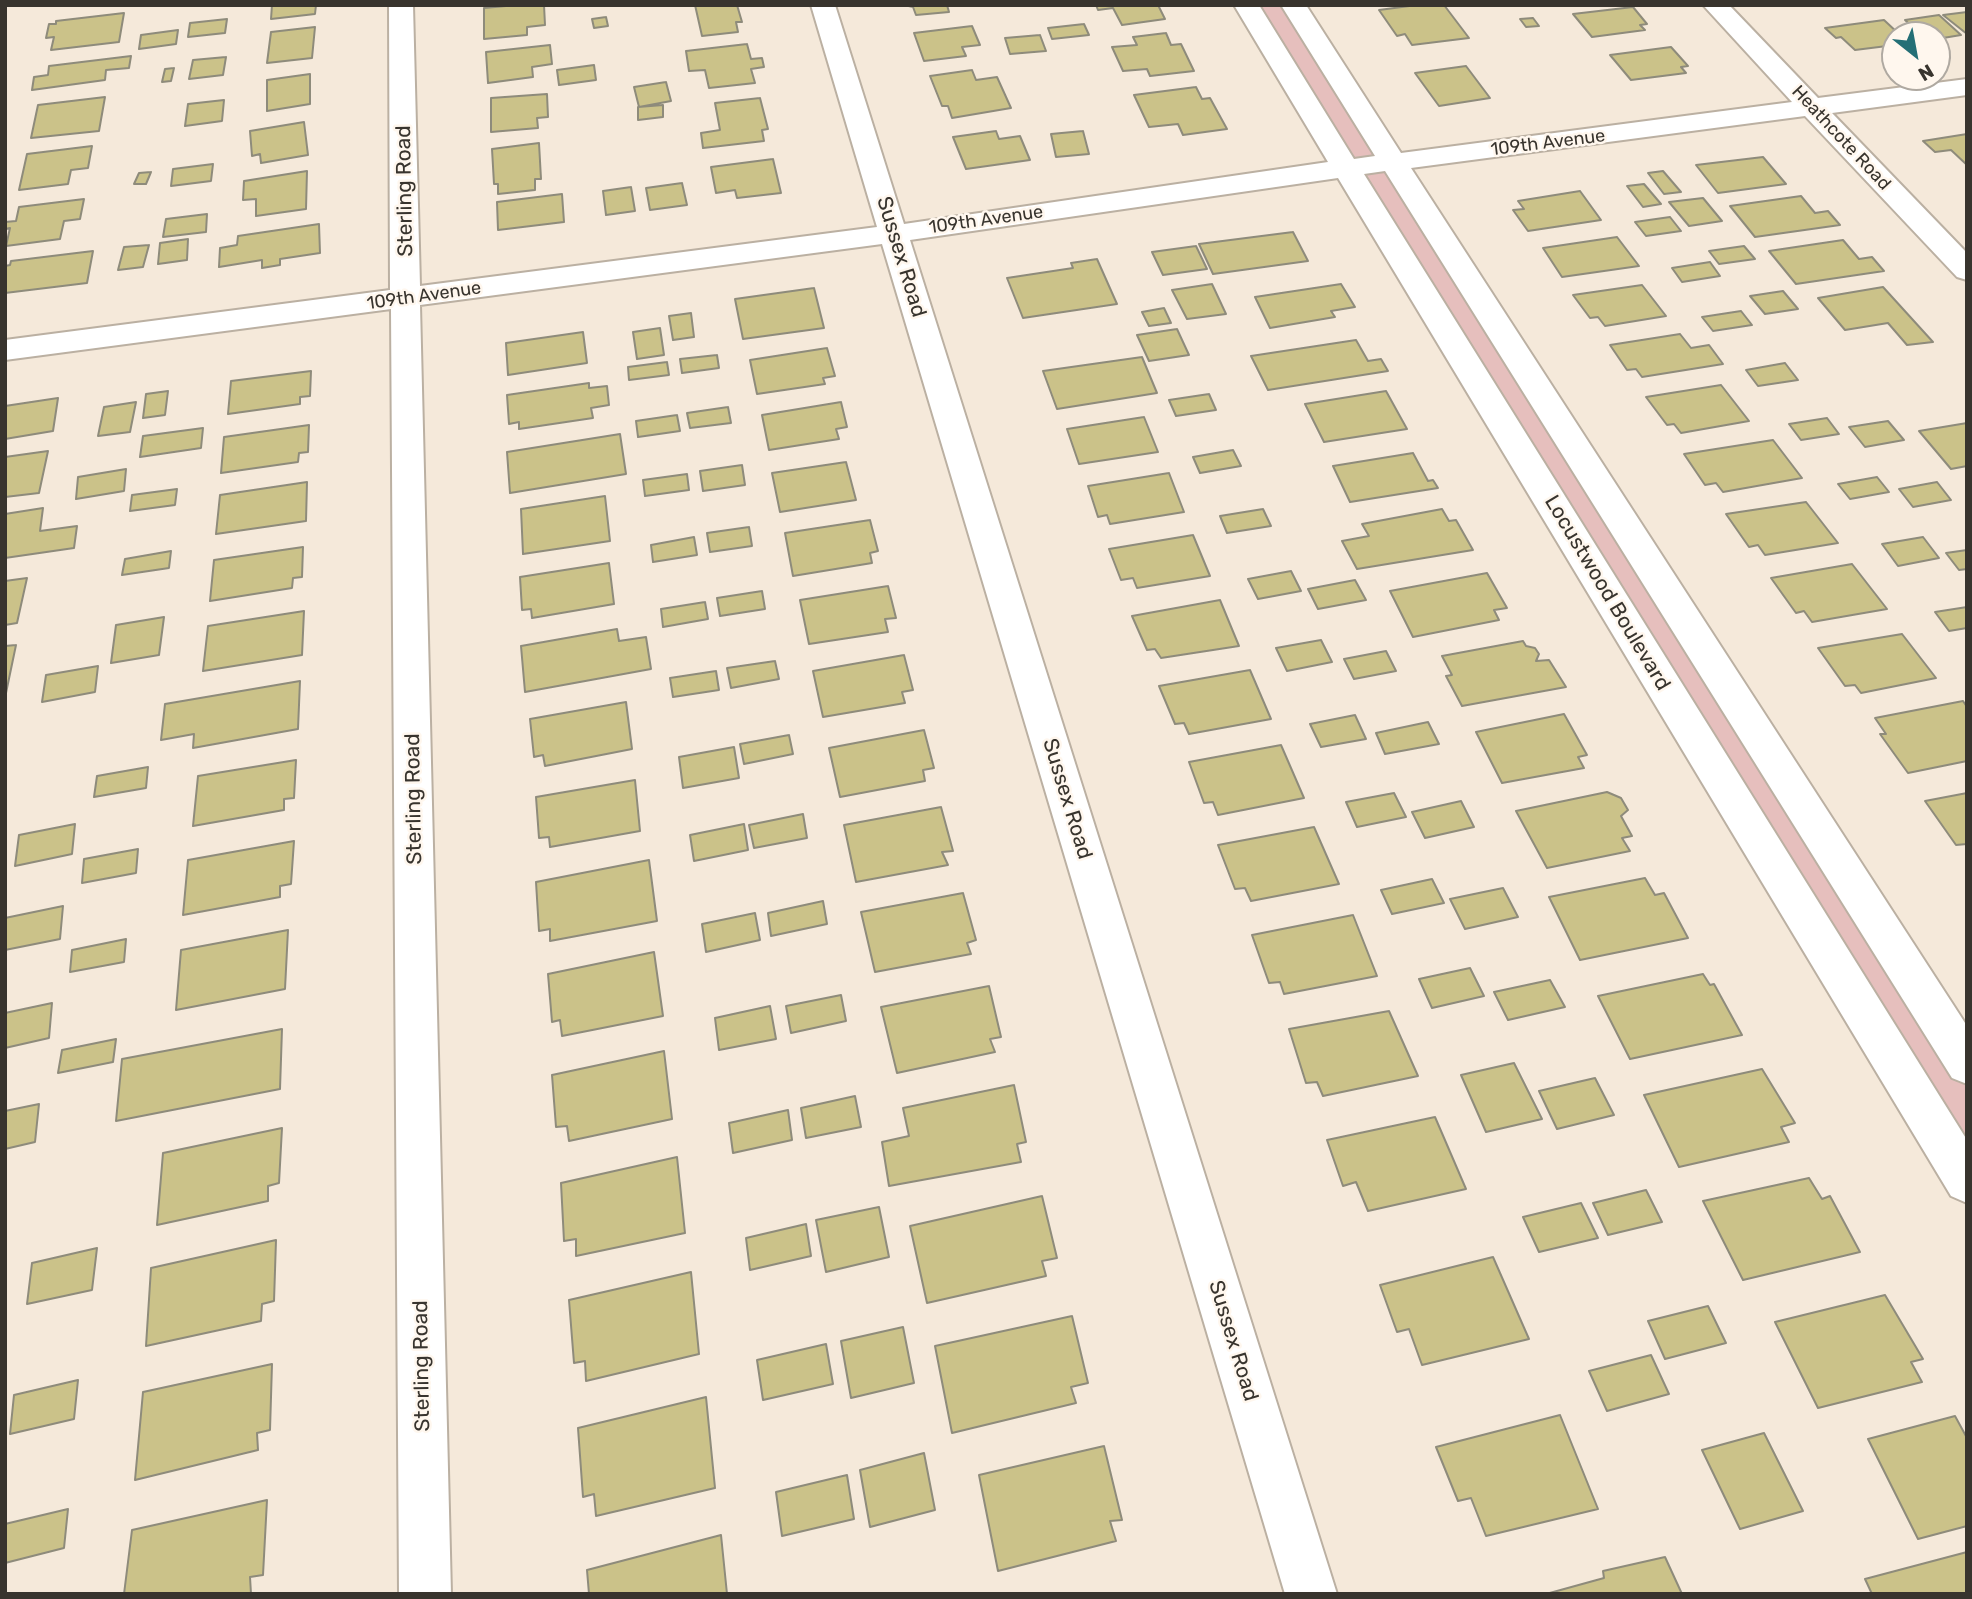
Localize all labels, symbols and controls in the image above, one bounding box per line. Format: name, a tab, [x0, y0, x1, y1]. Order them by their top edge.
north arrow	[1881, 21, 1951, 91]
text: N	[1914, 59, 1938, 86]
street label: Heathcote Road	[1787, 81, 1895, 195]
street label: Sterling Road	[391, 125, 419, 257]
street label: 109th Avenue	[1489, 125, 1607, 161]
street label: Sussex Road	[871, 194, 931, 320]
street label: 109th Avenue	[927, 201, 1045, 239]
street label: 109th Avenue	[365, 277, 483, 315]
street label: Locustwood Boulevard	[1539, 491, 1675, 695]
street label: Sterling Road	[400, 733, 428, 865]
street label: Sussex Road	[1037, 736, 1097, 862]
street label: Sussex Road	[1203, 1278, 1263, 1404]
street label: Sterling Road	[408, 1300, 436, 1432]

